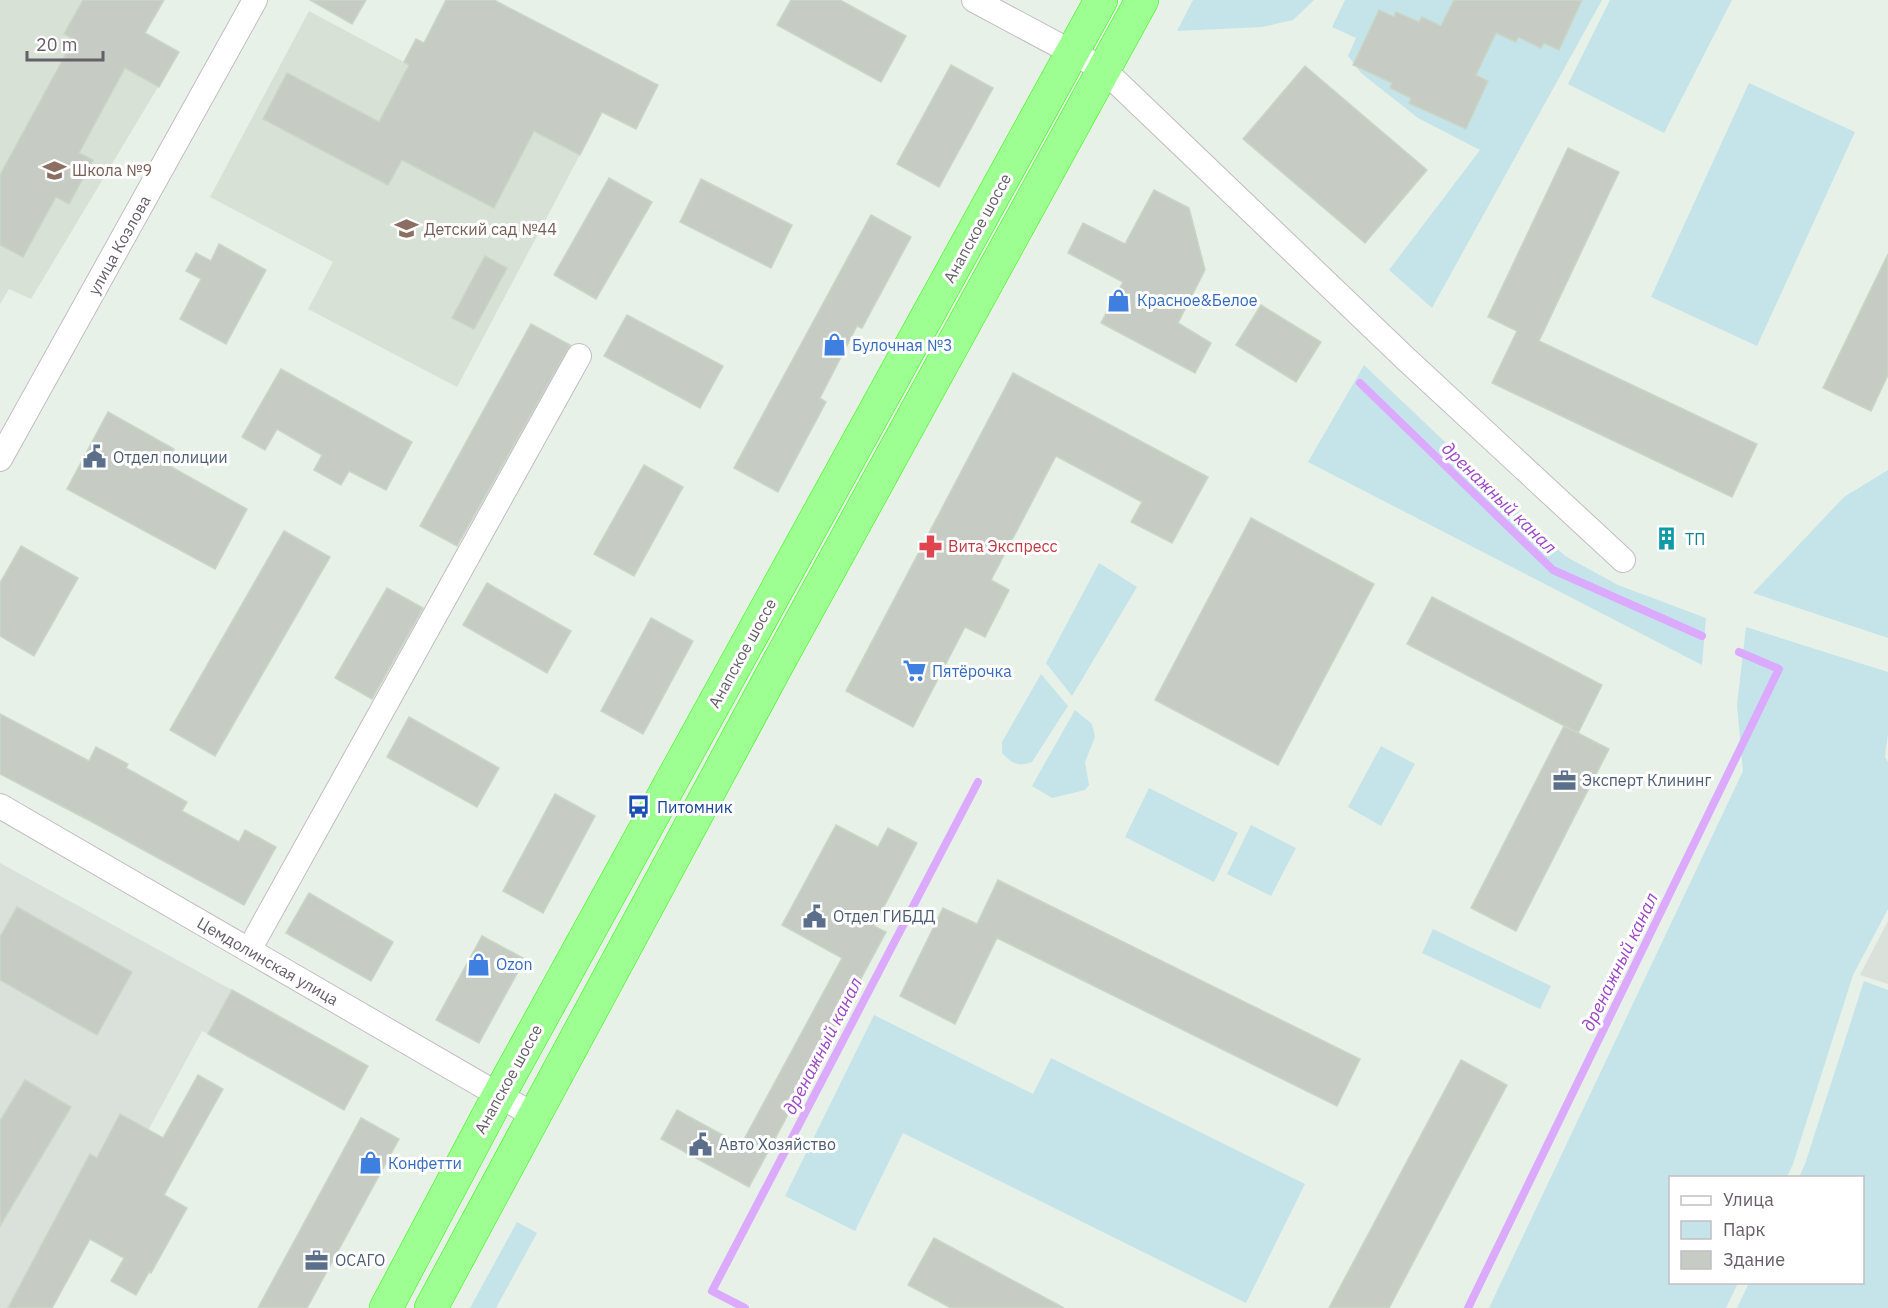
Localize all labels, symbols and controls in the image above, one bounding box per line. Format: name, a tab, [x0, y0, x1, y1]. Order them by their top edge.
scale bar	[27, 24, 104, 62]
text: 20 m	[36, 33, 78, 56]
school or university icon: Школа №9	[41, 157, 67, 183]
place label: Школа №9	[72, 160, 152, 180]
street label: Анапское шоссе	[939, 170, 1015, 286]
street label: улица Козлова	[83, 191, 155, 298]
school or university icon: Детский сад №44	[393, 216, 419, 242]
place label: Детский сад №44	[424, 219, 557, 239]
shop icon: Красное&Белое	[1106, 287, 1132, 313]
place label: Красное&Белое	[1137, 290, 1258, 310]
shop icon: Булочная №3	[821, 332, 847, 358]
place label: Булочная №3	[852, 335, 953, 355]
water label: дренажный канал	[1437, 437, 1562, 559]
public building icon: Отдел полиции	[82, 444, 108, 470]
place label: Отдел полиции	[113, 447, 228, 467]
building icon: ТП	[1654, 526, 1680, 552]
place label: ТП	[1685, 529, 1705, 549]
pharmacy icon: Вита Экспресс	[917, 533, 943, 559]
place label: Вита Экспресс	[948, 536, 1057, 556]
street label: Анапское шоссе	[704, 595, 780, 711]
supermarket icon: Пятёрочка	[901, 658, 927, 684]
place label: Пятёрочка	[932, 661, 1012, 681]
office icon: Эксперт Клининг	[1551, 767, 1577, 793]
place label: Эксперт Клининг	[1582, 770, 1711, 790]
bus stop icon: Питомник	[626, 794, 652, 820]
place label: Питомник	[657, 797, 733, 817]
water label: дренажный канал	[1576, 888, 1663, 1035]
public building icon: Отдел ГИБДД	[802, 903, 828, 929]
place label: Отдел ГИБДД	[833, 906, 936, 926]
street label: Цемдолинская улица	[194, 912, 343, 1010]
shop icon: Ozon	[465, 951, 491, 977]
place label: Ozon	[496, 954, 533, 974]
water label: дренажный канал	[778, 973, 867, 1118]
street label: Анапское шоссе	[470, 1021, 546, 1137]
public building icon: Авто Хозяйство	[688, 1131, 714, 1157]
place label: Авто Хозяйство	[719, 1134, 836, 1154]
shop icon: Конфетти	[357, 1150, 383, 1176]
place label: Конфетти	[388, 1153, 462, 1173]
legend	[1669, 1176, 1864, 1284]
text: Улица	[1723, 1188, 1774, 1211]
text: Парк	[1723, 1218, 1766, 1241]
office icon: ОСАГО	[304, 1247, 330, 1273]
text: Здание	[1723, 1248, 1785, 1271]
place label: ОСАГО	[335, 1250, 385, 1270]

